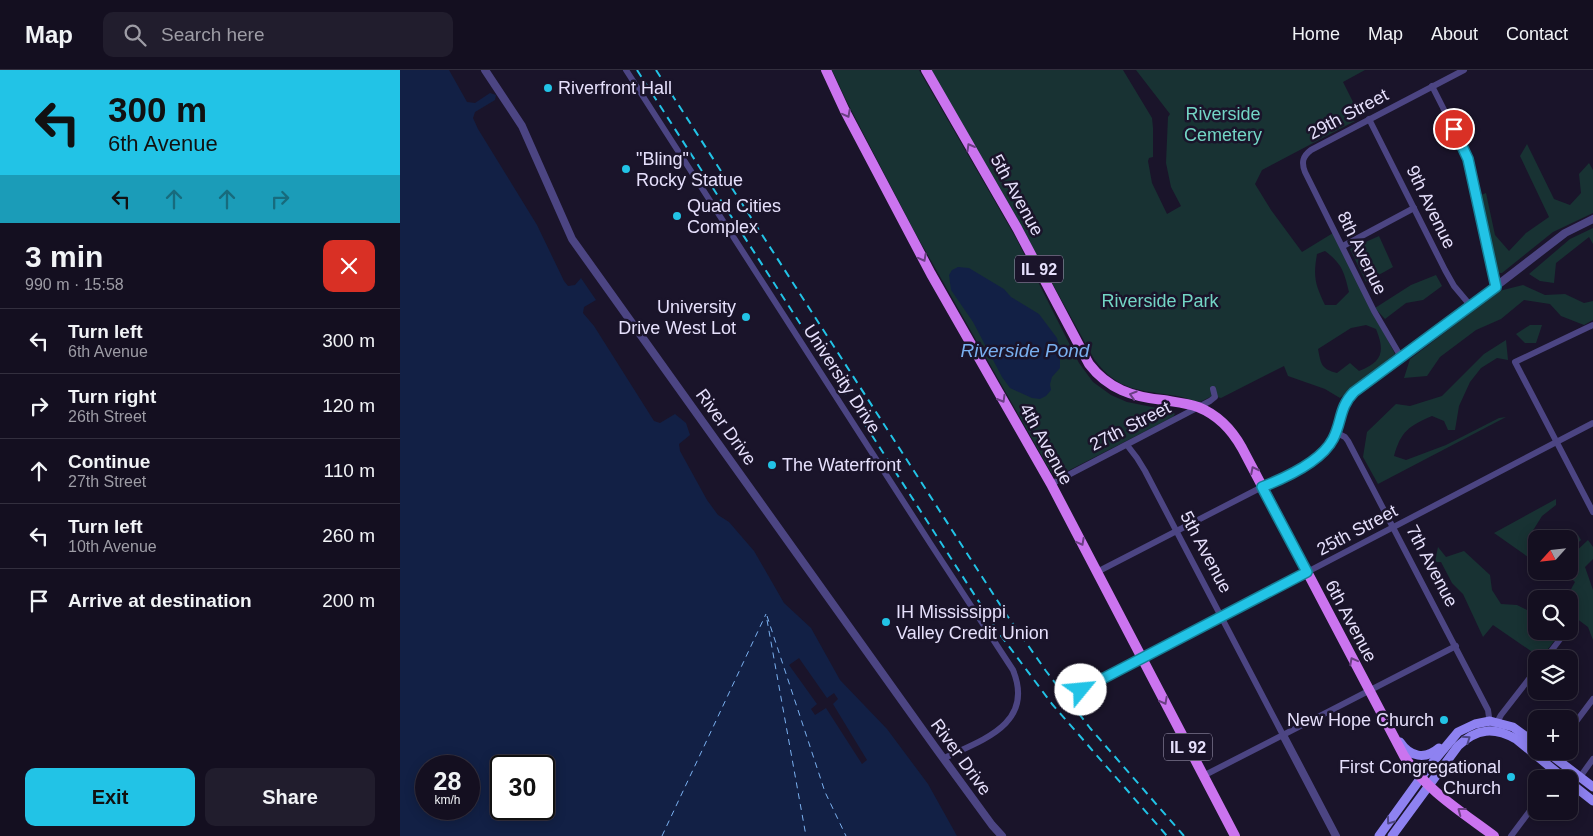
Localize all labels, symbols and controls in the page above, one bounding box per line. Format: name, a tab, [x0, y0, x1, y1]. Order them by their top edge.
search box	[103, 12, 453, 57]
text: Map	[25, 21, 73, 48]
icon: search	[121, 21, 149, 49]
text: Search here	[161, 24, 265, 45]
text: Home	[1292, 24, 1340, 44]
text: Map	[1368, 24, 1403, 44]
text: About	[1431, 24, 1478, 44]
text: Contact	[1506, 24, 1568, 44]
place label: Riverfront Hall	[558, 78, 672, 98]
marker: Riverfront Hall	[542, 82, 554, 94]
street label: 29th Street	[1304, 84, 1392, 144]
icon: left	[25, 90, 90, 155]
text: 300 m	[108, 90, 207, 129]
park label: Riverside Cemetery	[1184, 104, 1262, 145]
pin	[1433, 108, 1475, 150]
one-way arrow	[841, 109, 851, 118]
icon: arrive	[1440, 115, 1468, 143]
text: 6th Avenue	[108, 131, 218, 156]
one-way arrow	[967, 143, 977, 152]
place label: "Bling" Rocky Statue	[636, 149, 743, 190]
street label: 5th Avenue	[986, 151, 1048, 239]
street label: 9th Avenue	[1402, 162, 1460, 252]
marker: "Bling" Rocky Statue	[620, 163, 632, 175]
icon: left	[107, 185, 135, 213]
icon: ahead	[160, 185, 188, 213]
icon: ahead	[213, 185, 241, 213]
icon: right	[266, 185, 294, 213]
place label: Quad Cities Complex	[687, 196, 781, 237]
street label: 8th Avenue	[1333, 208, 1391, 298]
marker: Quad Cities Complex	[671, 210, 683, 222]
text: 3 min	[25, 240, 103, 273]
button: close	[323, 240, 375, 292]
one-way arrow	[916, 253, 926, 262]
road number: IL 92	[1015, 255, 1063, 282]
text: 990 m · 15:58	[25, 276, 124, 293]
park label: Riverside Park	[1101, 291, 1220, 311]
place label: University Drive West Lot	[618, 297, 736, 338]
marker: University Drive West Lot	[740, 311, 752, 323]
text: Turn left	[68, 321, 143, 342]
street label: University Drive	[799, 321, 885, 437]
icon: left	[25, 327, 53, 355]
text: 300 m	[322, 330, 375, 351]
water label: Riverside Pond	[961, 340, 1091, 361]
text: 6th Avenue	[68, 343, 148, 360]
street label: River Drive	[692, 385, 760, 469]
text: Turn right	[68, 386, 156, 407]
one-way arrow	[1129, 390, 1138, 400]
icon: right	[25, 392, 53, 420]
one-way arrow	[996, 394, 1006, 403]
text: 120 m	[322, 395, 375, 416]
street label: 27th Street	[1086, 397, 1174, 455]
street label: 4th Avenue	[1015, 400, 1077, 488]
text: 26th Street	[68, 408, 146, 425]
text: Continue	[68, 451, 150, 472]
place label: The Waterfront	[782, 455, 901, 475]
icon: ahead	[25, 457, 53, 485]
marker: The Waterfront	[766, 459, 778, 471]
text: 110 m	[324, 460, 375, 481]
one-way arrow	[1249, 466, 1260, 475]
text: 27th Street	[68, 473, 146, 490]
street label: 25th Street	[1313, 500, 1401, 560]
street label: 5th Avenue	[1176, 508, 1236, 596]
text: Turn left	[68, 516, 143, 537]
icon: left	[25, 522, 53, 550]
street label: 7th Avenue	[1402, 522, 1462, 610]
text: 260 m	[322, 525, 375, 546]
north arrow	[1528, 530, 1578, 580]
map controls	[1528, 530, 1578, 820]
one-way arrow	[1075, 536, 1085, 545]
text: 10th Avenue	[68, 538, 157, 555]
street label: 6th Avenue	[1321, 577, 1381, 665]
icon: arrive	[25, 587, 53, 615]
text: Arrive at destination	[68, 590, 252, 611]
text: 200 m	[322, 590, 375, 611]
button: search	[1528, 590, 1578, 640]
place label: IH Mississippi Valley Credit Union	[896, 602, 1049, 643]
marker: IH Mississippi Valley Credit Union	[880, 616, 892, 628]
button: layers	[1528, 650, 1578, 700]
one-way arrow	[1349, 657, 1359, 666]
position arrow	[1054, 663, 1106, 715]
one-way arrow	[1158, 696, 1168, 705]
place label: New Hope Church	[1287, 710, 1434, 730]
button: +	[1528, 710, 1578, 760]
marker: New Hope Church	[1438, 714, 1450, 726]
street label: River Drive	[927, 715, 995, 799]
road number: IL 92	[1164, 734, 1212, 760]
one-way arrow	[1461, 736, 1471, 745]
speed limit sign: 30	[490, 755, 555, 820]
place label: First Congregational Church	[1339, 757, 1501, 798]
text: 28	[434, 767, 461, 795]
button: Exit	[25, 768, 195, 826]
button: Share	[205, 768, 375, 826]
button: −	[1528, 770, 1578, 820]
marker: First Congregational Church	[1505, 771, 1517, 783]
text: km/h	[434, 793, 461, 807]
one-way arrow	[1457, 808, 1467, 817]
one-way arrow	[1387, 815, 1396, 825]

